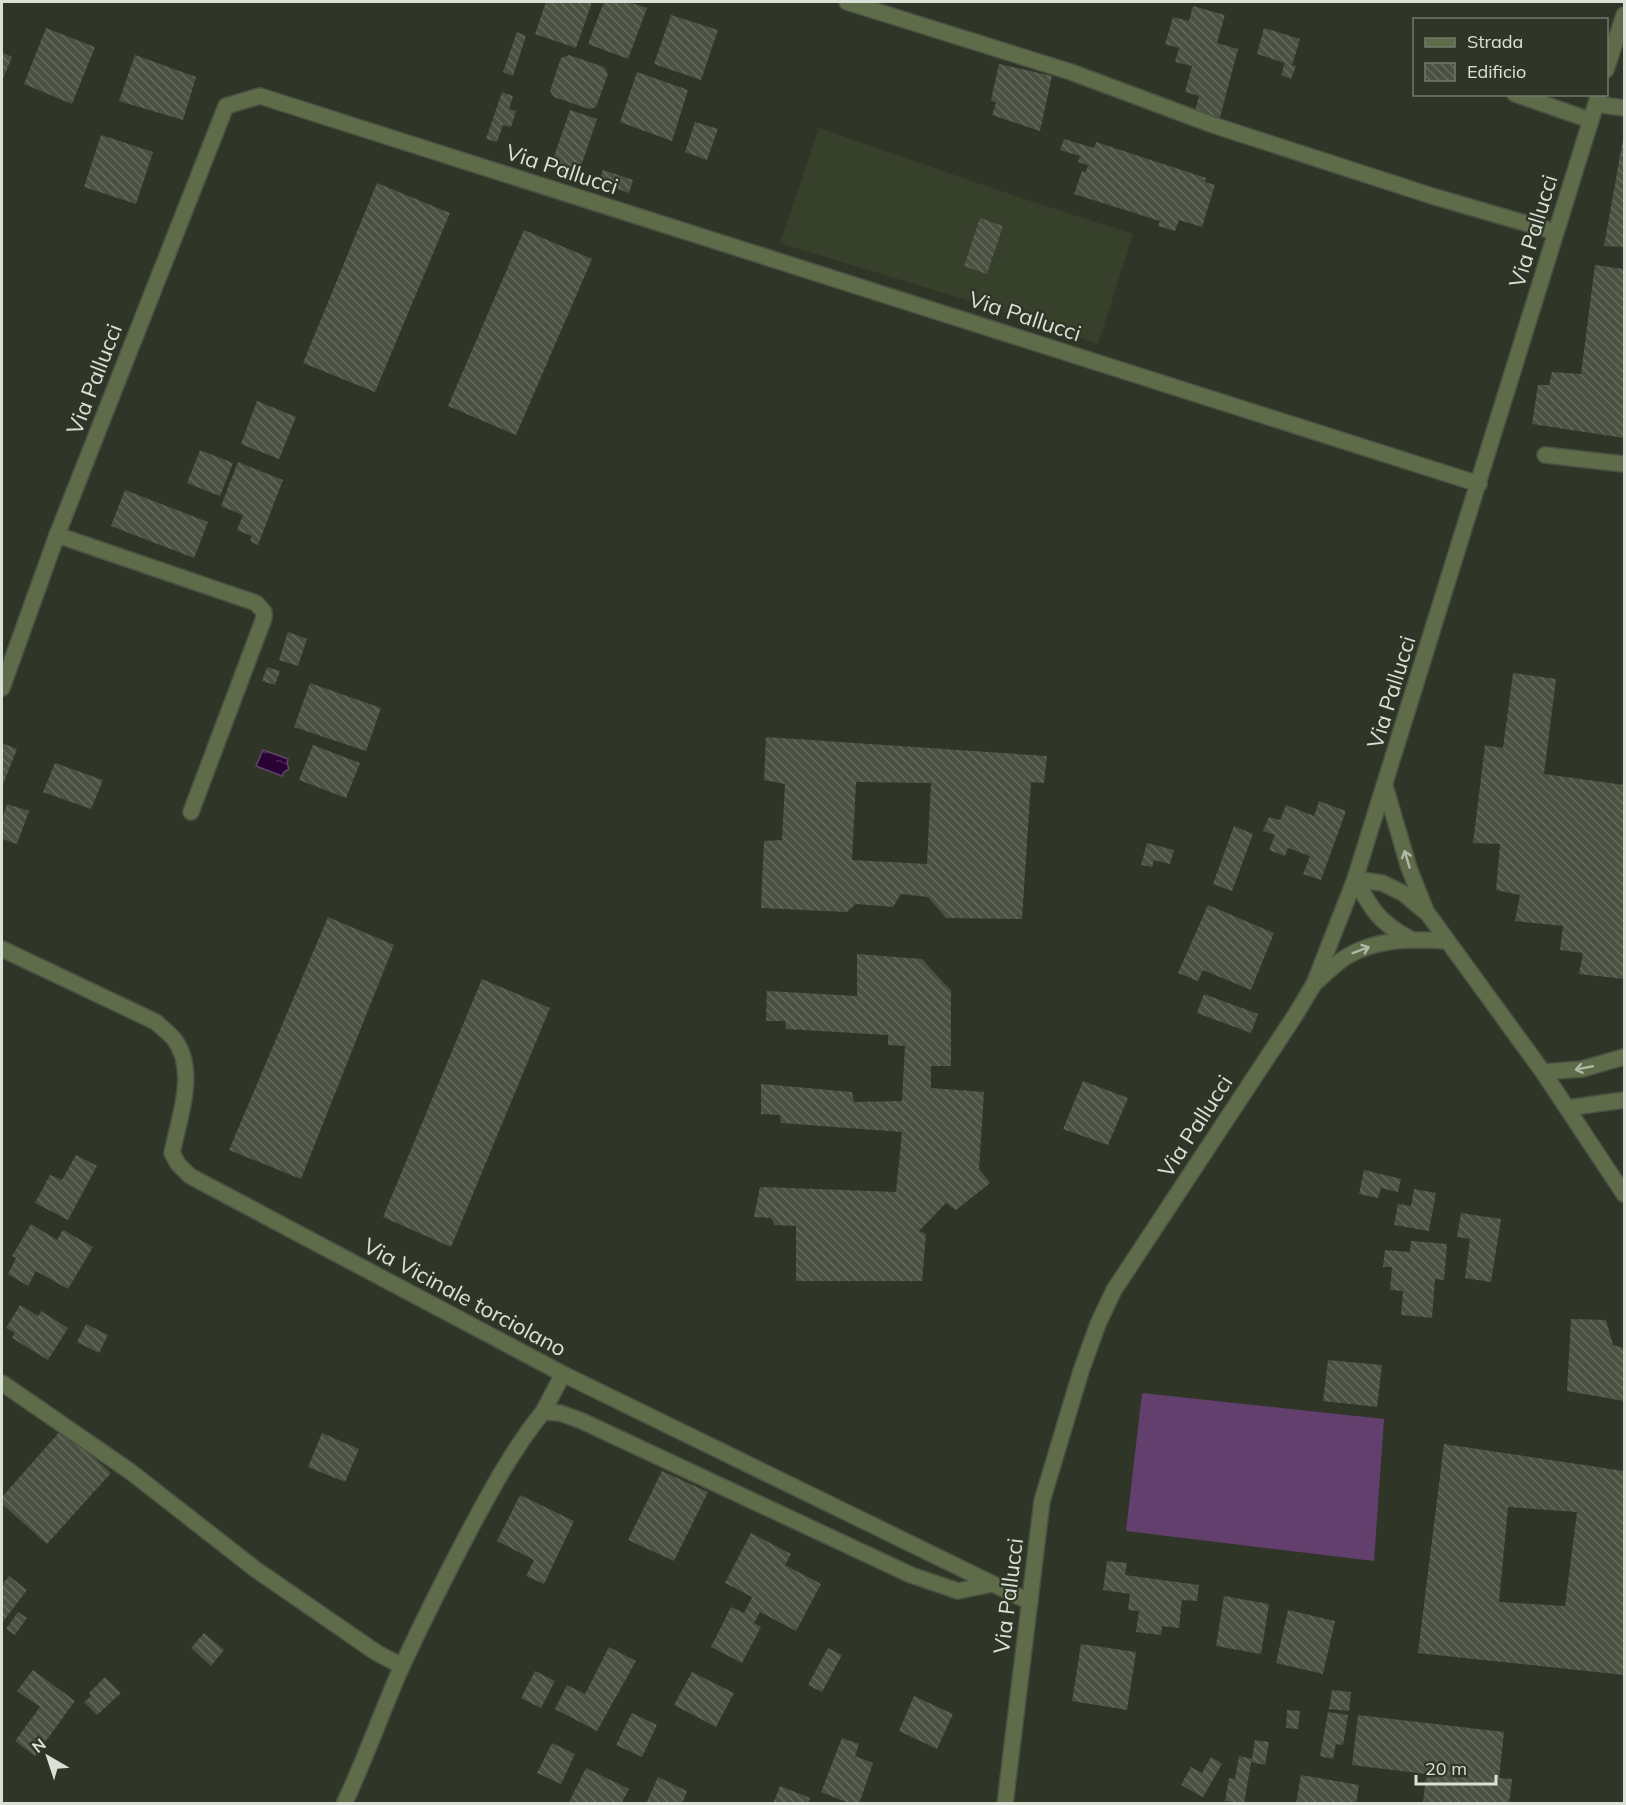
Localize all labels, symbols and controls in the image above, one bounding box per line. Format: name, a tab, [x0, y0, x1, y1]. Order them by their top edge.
legend	[1413, 18, 1608, 96]
text: Strada	[1467, 30, 1523, 53]
text: Edificio	[1467, 60, 1526, 83]
street label: Via Pallucci	[502, 138, 622, 200]
street label: Via Pallucci	[1503, 171, 1563, 291]
street label: Via Pallucci	[965, 285, 1085, 347]
street label: Via Pallucci	[60, 320, 128, 438]
street label: Via Pallucci	[1361, 632, 1421, 752]
one-way arrow	[1401, 850, 1412, 869]
one-way arrow	[1351, 944, 1370, 955]
one-way arrow	[1575, 1063, 1595, 1074]
street label: Via Pallucci	[1152, 1070, 1238, 1182]
street label: Via Vicinale torciolano	[359, 1232, 571, 1362]
street label: Via Pallucci	[987, 1536, 1029, 1656]
north arrow	[18, 1727, 78, 1787]
text: N	[28, 1734, 50, 1757]
scale bar	[1416, 1748, 1496, 1786]
text: 20 m	[1425, 1757, 1467, 1780]

